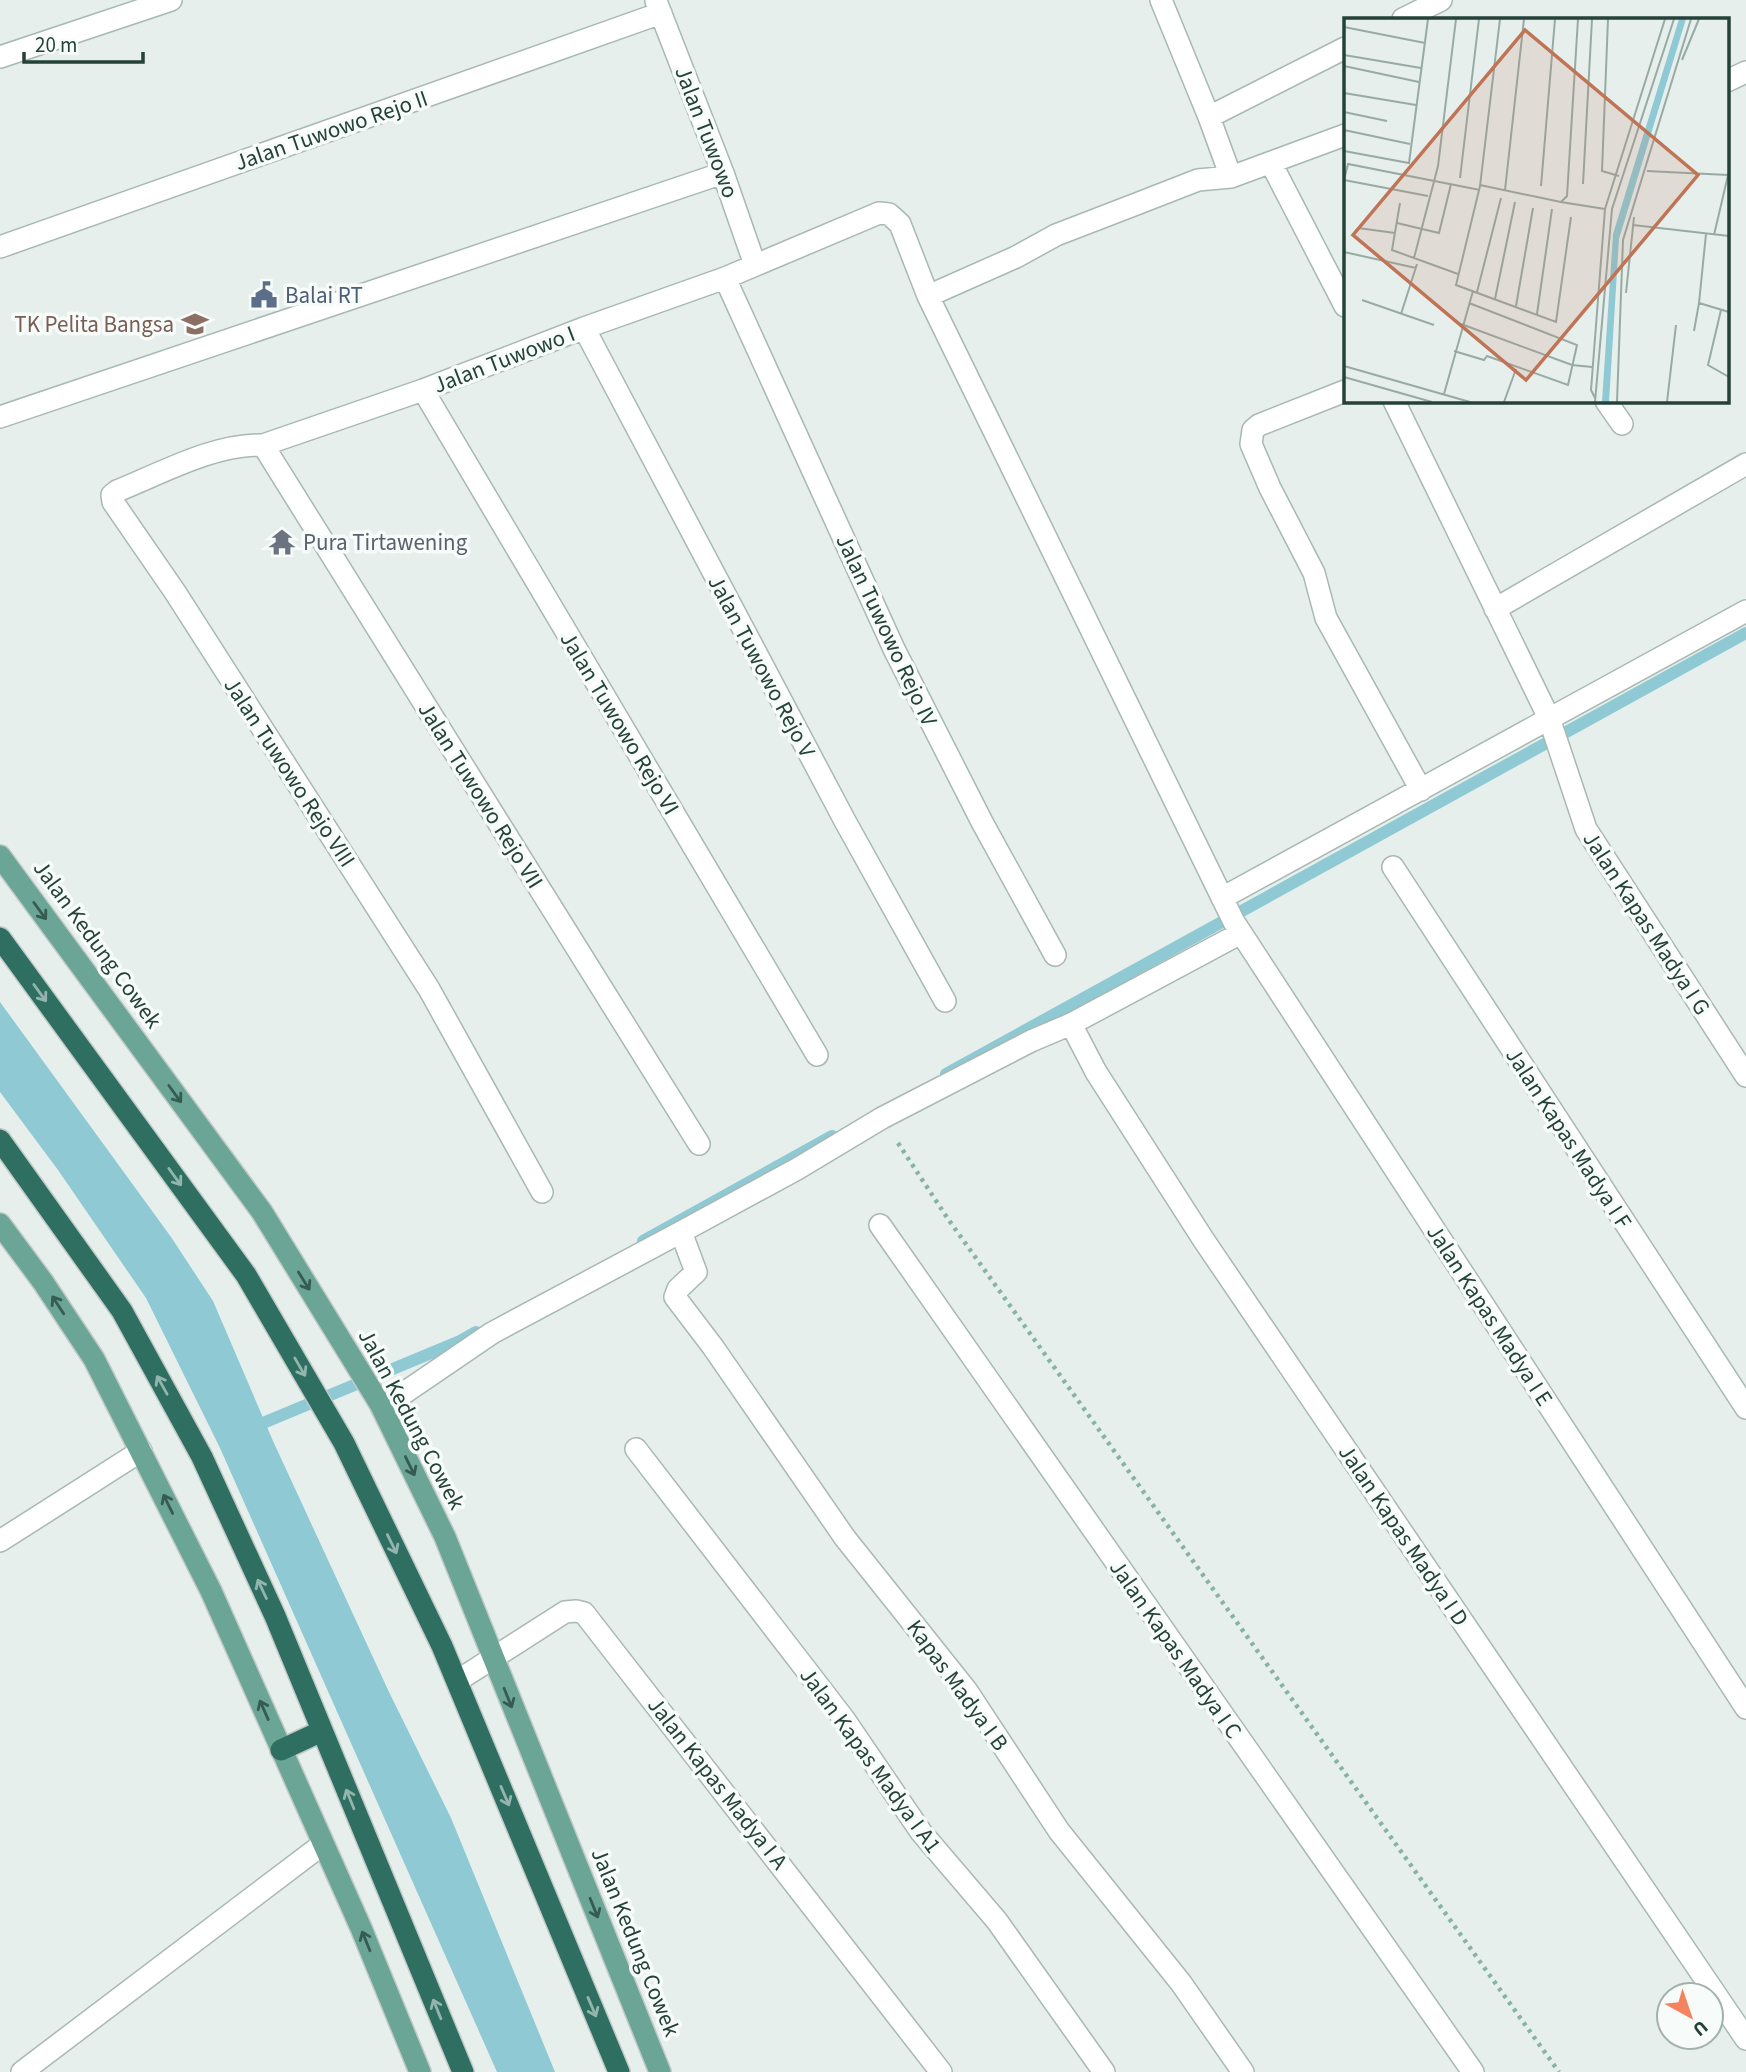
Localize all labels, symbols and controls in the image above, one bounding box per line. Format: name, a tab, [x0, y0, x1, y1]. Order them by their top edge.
inset map	[1344, 18, 1728, 402]
scale bar	[24, 21, 144, 65]
text: 20 m	[35, 30, 77, 60]
street label: Jalan Tuwowo	[666, 61, 747, 203]
street label: Jalan Tuwowo Rejo II	[230, 82, 432, 179]
place label: Balai RT	[285, 279, 363, 312]
public building icon: Balai RT	[249, 280, 279, 310]
place label: TK Pelita Bangsa	[14, 308, 174, 341]
school or university icon: TK Pelita Bangsa	[180, 309, 210, 339]
street label: Jalan Tuwowo I	[429, 317, 580, 402]
place label: Pura Tirtawening	[303, 526, 468, 559]
temple icon: Pura Tirtawening	[267, 527, 297, 557]
street label: Jalan Tuwowo Rejo IV	[828, 529, 946, 732]
street label: Jalan Tuwowo Rejo V	[700, 569, 824, 763]
street label: Jalan Tuwowo Rejo VI	[552, 625, 687, 821]
street label: Jalan Tuwowo Rejo VIII	[216, 671, 363, 874]
street label: Jalan Tuwowo Rejo VII	[410, 696, 551, 895]
street label: Jalan Kapas Madya I G	[1575, 825, 1718, 1022]
street label: Jalan Kedung Cowek	[25, 853, 170, 1036]
one-way arrow	[33, 901, 48, 919]
one-way arrow	[33, 984, 48, 1002]
street label: Jalan Kapas Madya I F	[1498, 1041, 1640, 1235]
one-way arrow	[168, 1084, 182, 1103]
one-way arrow	[167, 1167, 182, 1186]
street label: Jalan Kapas Madya I E	[1418, 1218, 1561, 1413]
one-way arrow	[298, 1270, 312, 1290]
one-way arrow	[51, 1296, 66, 1315]
street label: Jalan Kedung Cowek	[350, 1323, 474, 1516]
one-way arrow	[293, 1356, 307, 1376]
one-way arrow	[155, 1375, 169, 1395]
street label: Jalan Kapas Madya I D	[1330, 1438, 1477, 1633]
one-way arrow	[404, 1455, 417, 1476]
one-way arrow	[160, 1494, 174, 1515]
one-way arrow	[386, 1533, 400, 1554]
street label: Jalan Kapas Madya I C	[1101, 1553, 1250, 1745]
one-way arrow	[255, 1579, 268, 1600]
street label: Kapas Madya I B	[899, 1613, 1016, 1758]
street label: Jalan Kapas Madya I A1	[792, 1661, 949, 1860]
one-way arrow	[503, 1686, 516, 1708]
street label: Jalan Kapas Madya I A	[640, 1690, 796, 1877]
one-way arrow	[257, 1700, 270, 1722]
one-way arrow	[499, 1785, 512, 1807]
one-way arrow	[343, 1788, 356, 1810]
street label: Jalan Kedung Cowek	[583, 1843, 689, 2042]
one-way arrow	[588, 1897, 601, 1919]
one-way arrow	[359, 1931, 372, 1952]
north arrow	[1655, 1981, 1725, 2051]
one-way arrow	[586, 1995, 599, 2017]
one-way arrow	[430, 1999, 443, 2020]
text: U	[1686, 2013, 1713, 2042]

